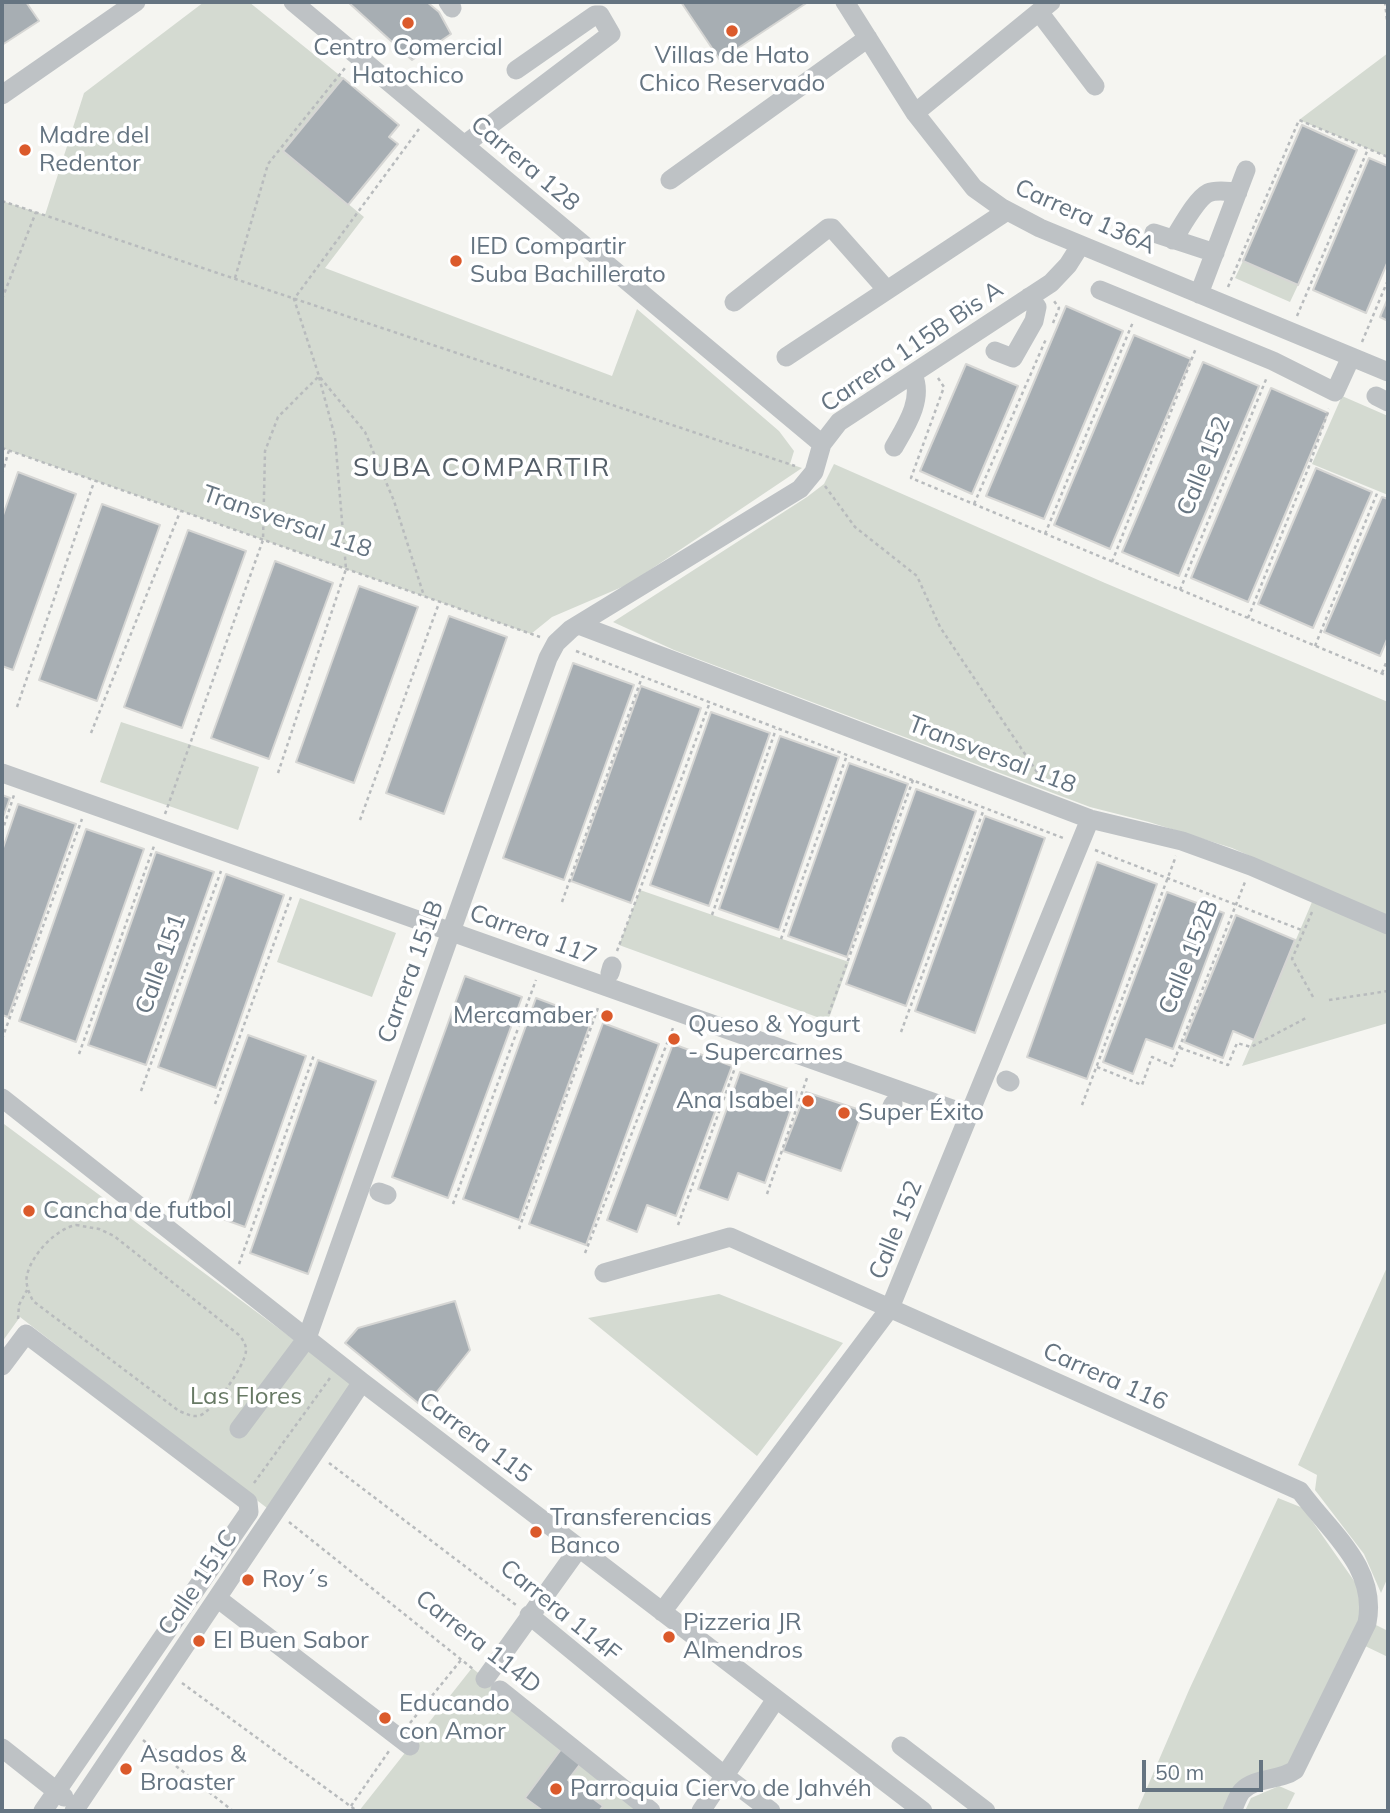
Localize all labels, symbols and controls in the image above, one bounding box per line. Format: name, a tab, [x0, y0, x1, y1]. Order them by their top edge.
marker: Centro Comercial Hatochico	[400, 15, 416, 31]
marker: Villas de Hato Chico Reservado	[724, 23, 740, 39]
place label: Centro Comercial Hatochico	[313, 34, 503, 90]
place label: Villas de Hato Chico Reservado	[639, 42, 825, 98]
street label: Carrera 128	[465, 110, 585, 218]
place label: Madre del Redentor	[39, 122, 149, 178]
marker: Madre del Redentor	[17, 142, 33, 158]
street label: Carrera 136A	[1010, 173, 1160, 261]
place label: IED Compartir Suba Bachillerato	[470, 233, 666, 289]
marker: IED Compartir Suba Bachillerato	[448, 253, 464, 269]
street label: Carrera 115B Bis A	[815, 275, 1009, 419]
street label: Calle 152	[1171, 412, 1237, 520]
district label: SUBA COMPARTIR	[355, 452, 609, 484]
street label: Transversal 118	[199, 480, 375, 564]
street label: Transversal 118	[904, 710, 1080, 800]
street label: Calle 152B	[1153, 896, 1225, 1018]
street label: Carrera 151B	[372, 897, 450, 1047]
street label: Carrera 117	[465, 899, 601, 971]
street label: Calle 151	[130, 910, 192, 1018]
place label: Mercamaber	[453, 1002, 593, 1030]
marker: Mercamaber	[599, 1008, 615, 1024]
place label: Queso & Yogurt - Supercarnes	[688, 1011, 860, 1067]
marker: Queso & Yogurt - Supercarnes	[666, 1031, 682, 1047]
place label: Ana Isabel	[676, 1087, 794, 1115]
marker: Ana Isabel	[800, 1093, 816, 1109]
place label: Super Éxito	[858, 1099, 984, 1127]
marker: Super Éxito	[836, 1105, 852, 1121]
street label: Calle 152	[863, 1176, 929, 1284]
place label: Cancha de futbol	[43, 1197, 232, 1225]
marker: Cancha de futbol	[21, 1203, 37, 1219]
street label: Carrera 116	[1038, 1337, 1172, 1417]
park label: Las Flores	[190, 1383, 302, 1411]
street label: Carrera 115	[413, 1386, 537, 1490]
place label: Transferencias Banco	[550, 1504, 712, 1560]
marker: Transferencias Banco	[528, 1524, 544, 1540]
street label: Calle 151C	[152, 1525, 244, 1641]
street label: Carrera 114F	[494, 1554, 626, 1668]
place label: Roy´s	[262, 1566, 329, 1594]
marker: Roy´s	[240, 1572, 256, 1588]
street label: Carrera 114D	[410, 1584, 546, 1700]
place label: Pizzeria JR Almendros	[683, 1609, 803, 1665]
place label: El Buen Sabor	[213, 1627, 369, 1655]
marker: Pizzeria JR Almendros	[661, 1629, 677, 1645]
marker: El Buen Sabor	[191, 1633, 207, 1649]
place label: Educando con Amor	[399, 1690, 510, 1746]
marker: Educando con Amor	[377, 1710, 393, 1726]
place label: Asados & Broaster	[140, 1741, 246, 1797]
scale bar	[1145, 1746, 1266, 1790]
text: 50 m	[1155, 1759, 1204, 1785]
marker: Asados & Broaster	[118, 1761, 134, 1777]
place label: Parroquia Ciervo de Jahvéh	[570, 1775, 872, 1803]
marker: Parroquia Ciervo de Jahvéh	[548, 1781, 564, 1797]

